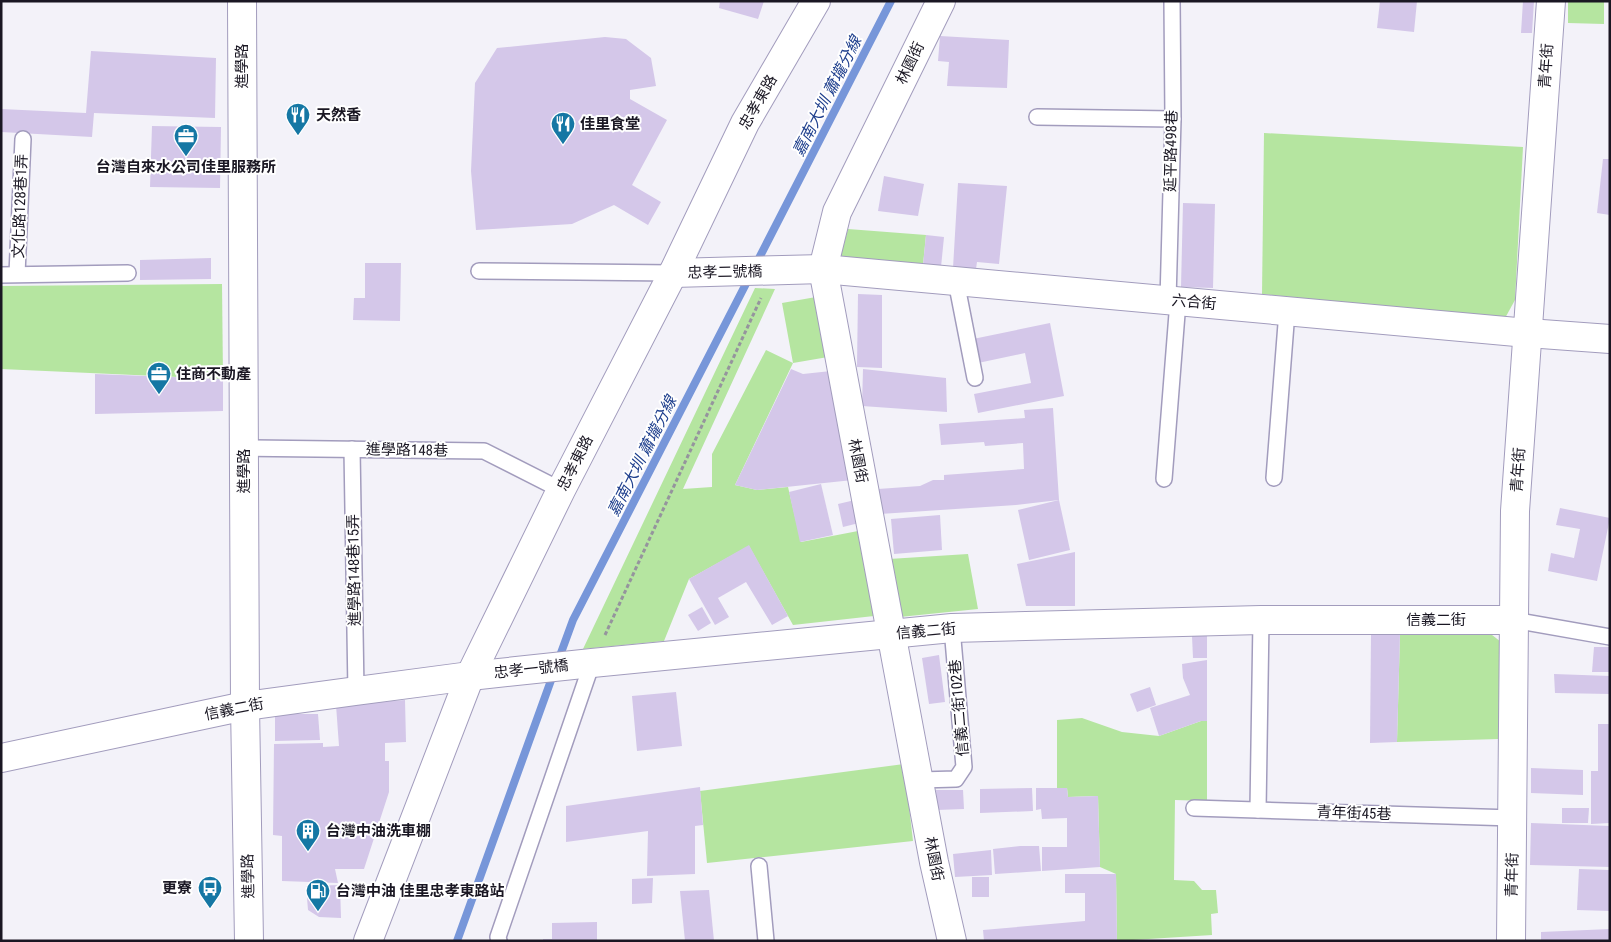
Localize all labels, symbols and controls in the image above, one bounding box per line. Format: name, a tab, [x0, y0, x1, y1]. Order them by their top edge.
water label: 嘉南大圳 蕭壠分線	[789, 31, 866, 159]
street label: 林園街	[892, 39, 928, 87]
street label: 進學路	[233, 43, 251, 89]
street label: 青年街	[1535, 43, 1557, 89]
street label: 忠孝東路	[735, 72, 781, 132]
restaurant icon: 天然香	[285, 102, 311, 136]
place label: 天然香	[316, 106, 361, 124]
street label: 延平路498巷	[1161, 110, 1181, 192]
restaurant icon: 佳里食堂	[550, 111, 576, 145]
place label: 佳里食堂	[580, 115, 640, 133]
office icon: 台灣自來水公司佳里服務所	[173, 123, 199, 157]
street label: 文化路128巷1弄	[9, 153, 31, 259]
place label: 台灣自來水公司佳里服務所	[96, 158, 276, 176]
street label: 忠孝二號橋	[687, 262, 763, 282]
street label: 六合街	[1171, 291, 1217, 313]
office icon: 住商不動產	[146, 361, 172, 395]
place label: 住商不動產	[176, 365, 251, 383]
water label: 嘉南大圳 蕭壠分線	[604, 391, 681, 519]
street label: 忠孝東路	[553, 432, 597, 494]
street label: 林園街	[845, 437, 871, 485]
street label: 進學路148巷	[366, 440, 448, 460]
street label: 青年街	[1507, 447, 1529, 493]
street label: 進學路	[235, 448, 253, 494]
street label: 進學路148巷15弄	[344, 514, 364, 626]
street label: 信義二街	[1406, 611, 1466, 629]
street label: 信義二街	[895, 619, 957, 643]
street label: 忠孝一號橋	[493, 656, 569, 682]
street label: 信義二街102巷	[946, 659, 972, 757]
street label: 信義二街	[203, 694, 265, 724]
street label: 青年街45巷	[1316, 803, 1392, 823]
building icon: 台灣中油洗車棚	[295, 818, 321, 852]
place label: 台灣中油洗車棚	[326, 822, 431, 840]
street label: 林園街	[921, 835, 947, 883]
street label: 青年街	[1503, 852, 1521, 898]
street label: 進學路	[239, 853, 257, 899]
bus stop icon: 更寮	[197, 875, 223, 909]
fuel station icon: 台灣中油 佳里忠孝東路站	[305, 878, 331, 912]
place label: 更寮	[162, 879, 192, 897]
place label: 台灣中油 佳里忠孝東路站	[336, 882, 504, 900]

